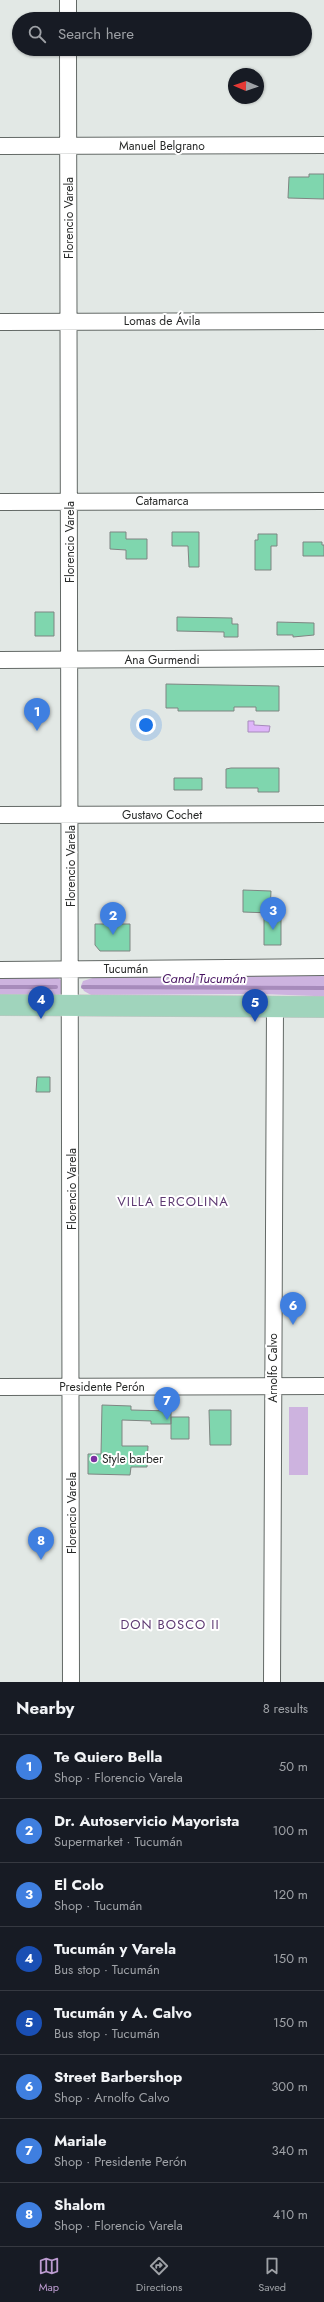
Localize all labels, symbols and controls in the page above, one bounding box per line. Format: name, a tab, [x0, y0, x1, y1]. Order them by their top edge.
search box	[12, 12, 312, 56]
icon: search	[26, 23, 48, 45]
text: Search here	[58, 23, 134, 45]
north arrow	[228, 68, 264, 104]
street label: Manuel Belgrano	[119, 137, 205, 155]
street label: Florencio Varela	[60, 177, 78, 259]
street label: Lomas de Ávila	[124, 312, 200, 330]
street label: Catamarca	[135, 492, 189, 510]
street label: Florencio Varela	[61, 501, 79, 583]
street label: Ana Gurmendi	[124, 651, 200, 669]
pin: 1	[24, 698, 50, 731]
your location	[136, 715, 156, 735]
street label: Gustavo Cochet	[122, 806, 202, 824]
street label: Florencio Varela	[62, 825, 80, 907]
pin: 3	[260, 897, 286, 930]
pin: 2	[100, 902, 126, 935]
street label: Tucumán	[104, 960, 148, 978]
water label: Canal Tucumán	[162, 969, 246, 988]
pin: 4	[28, 986, 54, 1019]
pin: 5	[242, 989, 268, 1022]
street label: Florencio Varela	[63, 1148, 81, 1230]
district label: VILLA ERCOLINA	[117, 1192, 229, 1211]
pin: 6	[280, 1292, 306, 1325]
street label: Arnolfo Calvo	[264, 1333, 282, 1403]
street label: Presidente Perón	[59, 1378, 145, 1396]
pin: 7	[154, 1387, 180, 1420]
place label: Style barber	[102, 1450, 164, 1468]
marker: Style barber	[89, 1454, 99, 1464]
street label: Florencio Varela	[63, 1472, 81, 1554]
pin: 8	[28, 1527, 54, 1560]
district label: DON BOSCO II	[120, 1615, 220, 1634]
text: Nearby	[16, 1696, 74, 1720]
text: 8 results	[263, 1699, 308, 1718]
text: Te Quiero Bella	[54, 1746, 162, 1768]
text: 1	[26, 1757, 32, 1776]
text: 50 m	[279, 1757, 308, 1776]
text: Shop · Florencio Varela	[54, 1768, 183, 1787]
text: Dr. Autoservicio Mayorista	[54, 1810, 239, 1832]
text: 2	[25, 1821, 33, 1840]
text: 100 m	[273, 1821, 308, 1840]
text: Supermarket · Tucumán	[54, 1832, 183, 1851]
text: El Colo	[54, 1874, 104, 1896]
text: 3	[25, 1885, 33, 1904]
text: 120 m	[273, 1885, 308, 1904]
text: Shop · Tucumán	[54, 1896, 142, 1915]
text: Tucumán y Varela	[54, 1938, 176, 1960]
text: 4	[24, 1949, 34, 1968]
text: 150 m	[273, 1949, 308, 1968]
text: Bus stop · Tucumán	[54, 1960, 160, 1979]
text: Tucumán y A. Calvo	[54, 2002, 192, 2024]
text: 5	[25, 2013, 33, 2032]
text: 150 m	[273, 2013, 308, 2032]
text: Bus stop · Tucumán	[54, 2024, 160, 2043]
text: Street Barbershop	[54, 2066, 182, 2088]
text: 6	[25, 2077, 33, 2096]
text: 300 m	[271, 2077, 308, 2096]
text: Shop · Arnolfo Calvo	[54, 2088, 170, 2107]
text: Mariale	[54, 2130, 107, 2152]
text: 7	[25, 2141, 33, 2160]
text: 340 m	[271, 2141, 308, 2160]
text: Shop · Presidente Perón	[54, 2152, 187, 2171]
text: Shalom	[54, 2194, 105, 2216]
text: 8	[25, 2205, 33, 2224]
text: 410 m	[273, 2205, 308, 2224]
text: Shop · Florencio Varela	[54, 2216, 183, 2235]
tab: Map	[38, 2255, 60, 2295]
tab: Directions	[136, 2255, 182, 2295]
tab: Saved	[258, 2255, 286, 2295]

